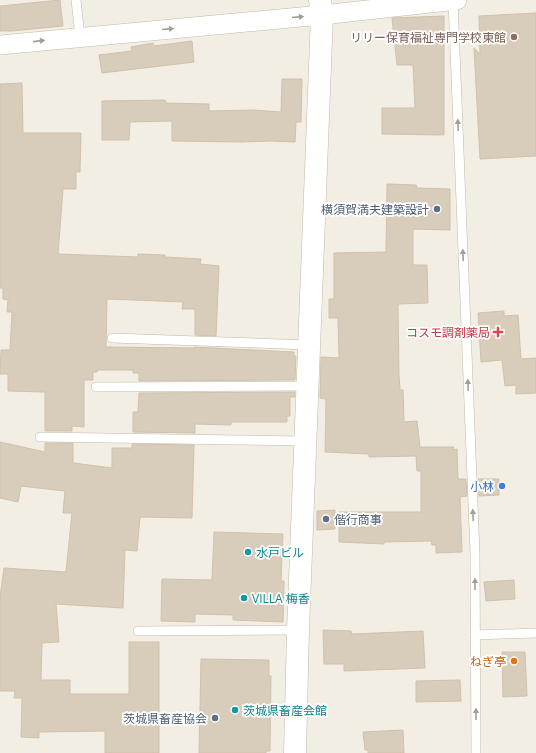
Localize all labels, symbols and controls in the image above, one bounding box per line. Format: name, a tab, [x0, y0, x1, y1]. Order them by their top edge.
one-way arrow	[292, 14, 304, 20]
one-way arrow	[162, 26, 174, 32]
place label: リリー保育福祉専門学校東館	[350, 29, 506, 46]
marker: リリー保育福祉専門学校東館	[509, 32, 519, 42]
one-way arrow	[33, 38, 45, 45]
one-way arrow	[455, 118, 461, 131]
place label: 横須賀満夫建築設計	[321, 201, 429, 218]
marker: 横須賀満夫建築設計	[432, 204, 442, 214]
one-way arrow	[460, 248, 466, 261]
place label: コスモ調剤薬局	[406, 324, 490, 341]
marker: コスモ調剤薬局	[493, 327, 503, 337]
one-way arrow	[465, 379, 472, 391]
place label: 小林	[470, 478, 494, 495]
marker: 小林	[497, 481, 507, 491]
one-way arrow	[470, 509, 477, 521]
place label: 偕行商事	[334, 511, 382, 528]
marker: 偕行商事	[321, 514, 331, 524]
place label: 水戸ビル	[256, 544, 304, 561]
marker: 水戸ビル	[243, 547, 253, 557]
one-way arrow	[472, 577, 478, 590]
place label: VILLA 梅香	[252, 590, 310, 607]
marker: VILLA 梅香	[239, 593, 249, 603]
place label: ねぎ亭	[470, 653, 506, 670]
marker: ねぎ亭	[509, 656, 519, 666]
place label: 茨城県畜産会館	[243, 702, 327, 719]
marker: 茨城県畜産会館	[230, 705, 240, 715]
one-way arrow	[473, 707, 479, 720]
place label: 茨城県畜産協会	[123, 710, 207, 727]
marker: 茨城県畜産協会	[210, 713, 220, 723]

